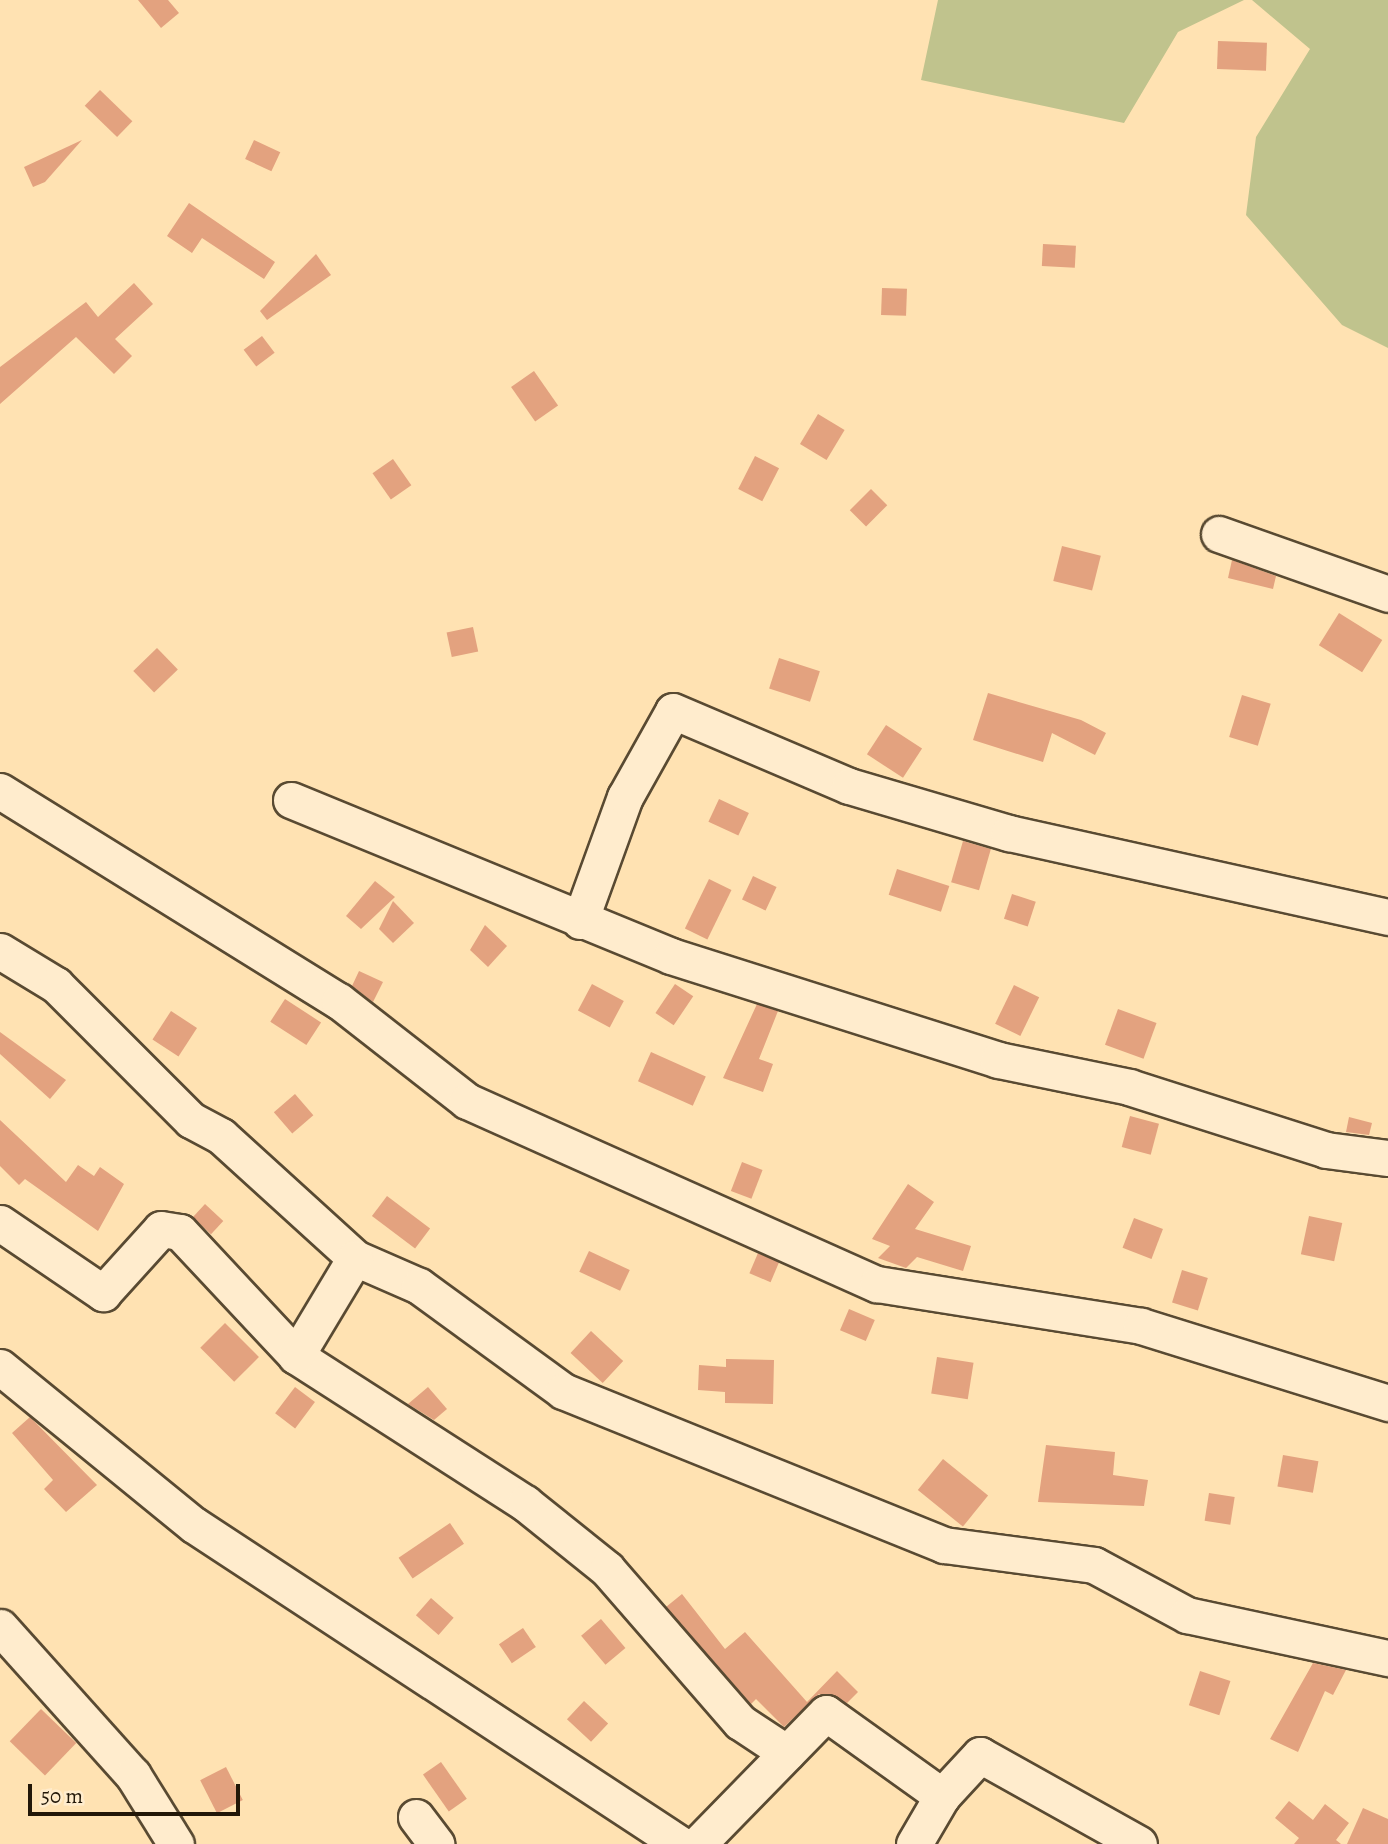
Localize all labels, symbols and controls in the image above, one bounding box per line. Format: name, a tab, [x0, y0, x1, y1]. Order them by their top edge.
scale bar	[32, 1770, 243, 1814]
text: 50 m	[41, 1782, 83, 1810]

